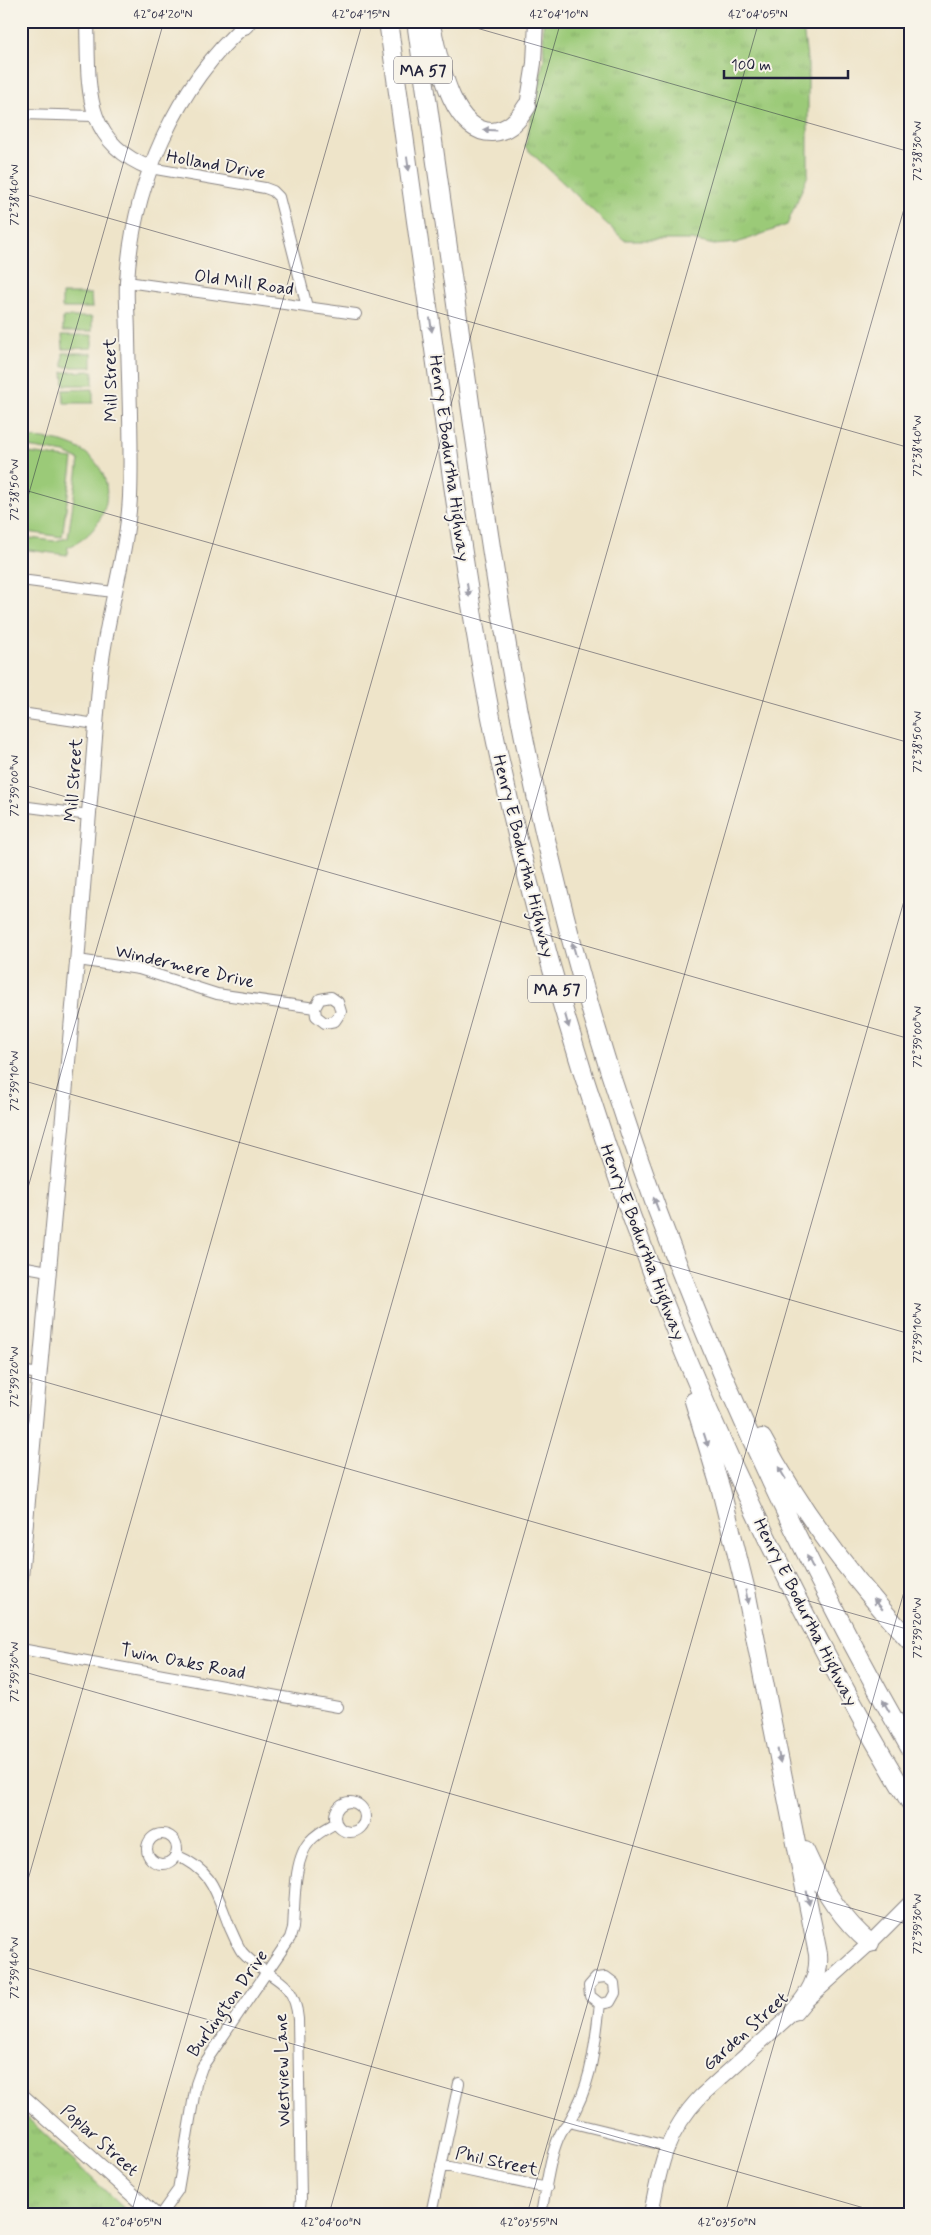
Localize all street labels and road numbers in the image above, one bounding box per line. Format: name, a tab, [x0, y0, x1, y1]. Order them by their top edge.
road number: MA 57	[394, 56, 452, 84]
street label: Holland Drive	[164, 144, 267, 186]
street label: Old Mill Road	[193, 264, 295, 302]
street label: Mill Street	[98, 337, 124, 422]
street label: Henry E Bodurtha Highway	[421, 353, 475, 563]
street label: Mill Street	[59, 737, 89, 823]
street label: Henry E Bodurtha Highway	[484, 752, 560, 961]
street label: Windermere Drive	[113, 939, 257, 995]
road number: MA 57	[528, 976, 586, 1002]
street label: Henry E Bodurtha Highway	[592, 1141, 691, 1345]
street label: Henry E Bodurtha Highway	[745, 1514, 863, 1712]
street label: Twin Oaks Road	[118, 1638, 247, 1686]
street label: Burlington Drive	[182, 1945, 275, 2063]
street label: Garden Street	[698, 1987, 794, 2077]
street label: Westview Lane	[269, 2013, 297, 2127]
street label: Poplar Street	[55, 2099, 144, 2182]
street label: Phil Street	[453, 2141, 541, 2183]

